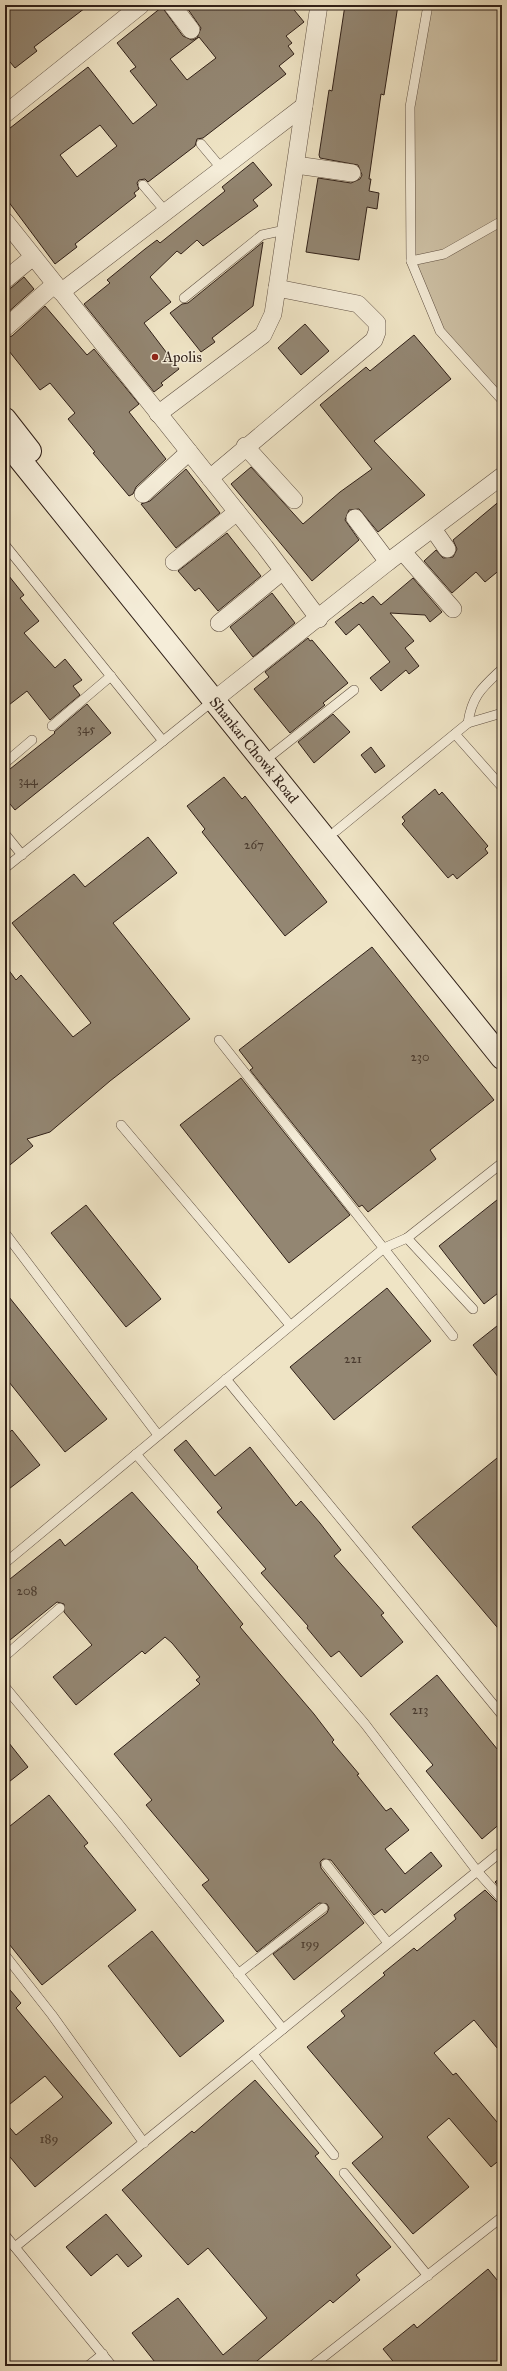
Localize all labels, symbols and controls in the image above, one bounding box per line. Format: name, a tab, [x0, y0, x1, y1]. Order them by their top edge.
place label: Apolis	[162, 348, 202, 366]
marker: Apolis	[150, 352, 160, 362]
street label: Shankar Chowk Road	[206, 693, 303, 807]
house number: 345	[77, 721, 95, 737]
house number: 344	[18, 773, 39, 789]
house number: 267	[244, 837, 264, 853]
house number: 230	[410, 1049, 430, 1065]
house number: 221	[344, 1351, 362, 1367]
house number: 208	[17, 1583, 38, 1599]
house number: 213	[412, 1702, 428, 1718]
house number: 199	[300, 1936, 320, 1952]
house number: 189	[39, 2131, 59, 2147]

